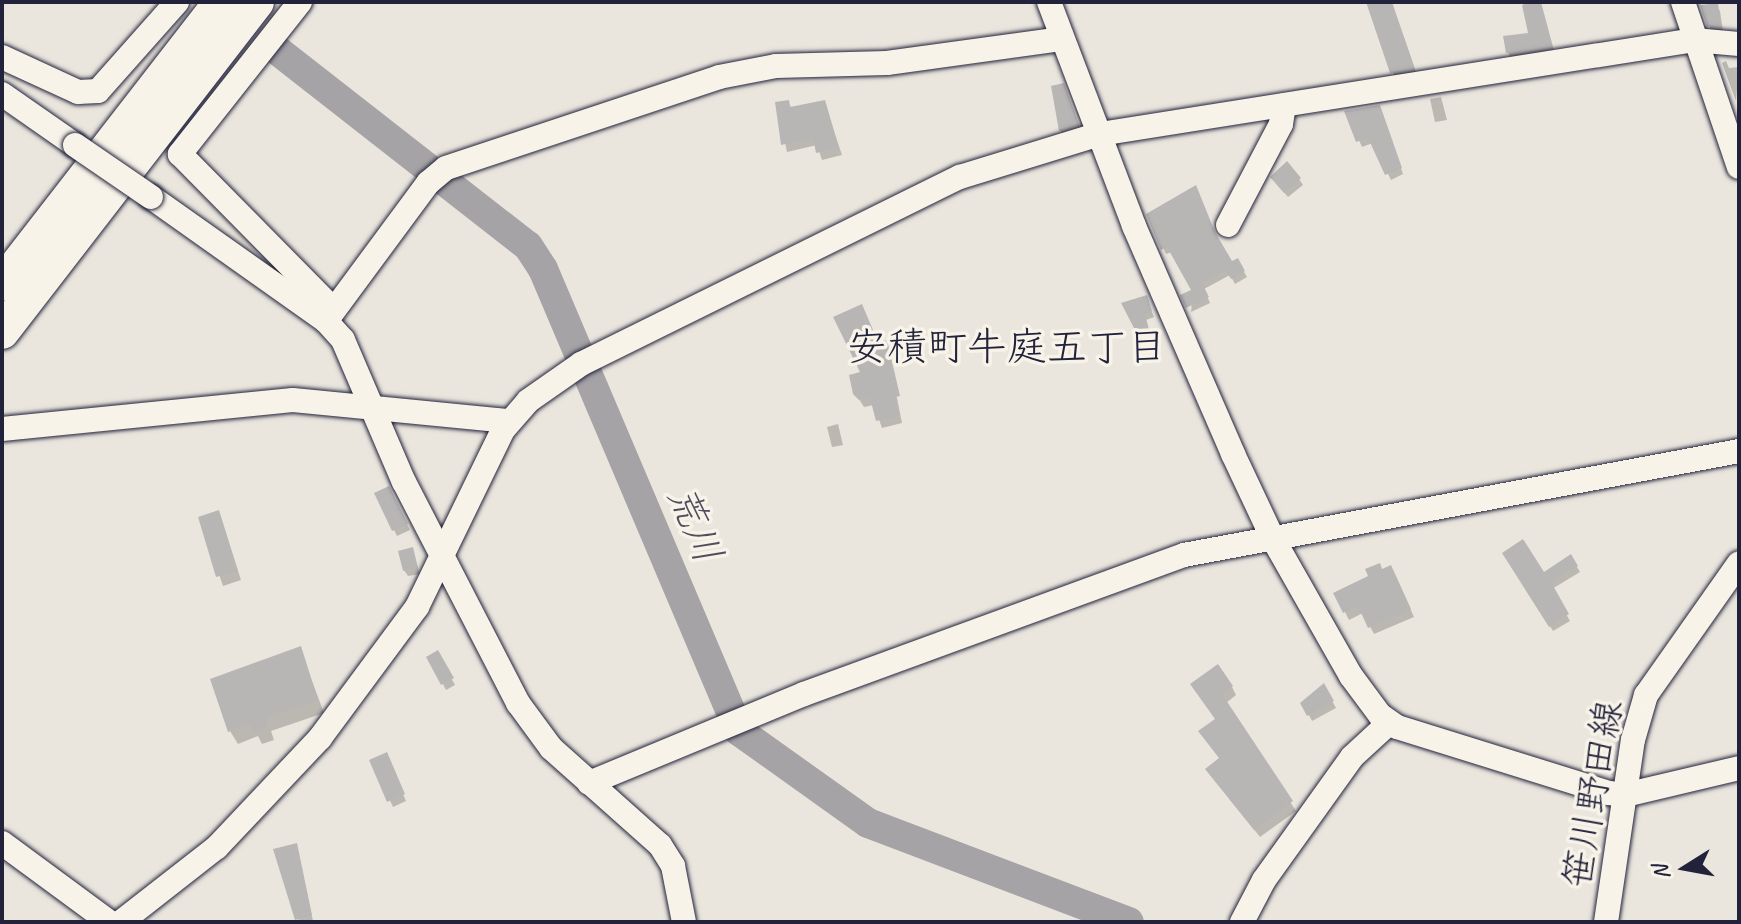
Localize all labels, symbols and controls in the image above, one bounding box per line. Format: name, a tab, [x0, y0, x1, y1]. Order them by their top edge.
district label: 安積町牛庭五丁目	[847, 323, 1167, 371]
water label: 荒川	[657, 478, 733, 570]
street label: 笹川野田線	[1554, 696, 1632, 892]
north arrow	[1645, 828, 1725, 908]
text: N	[1646, 863, 1676, 882]

